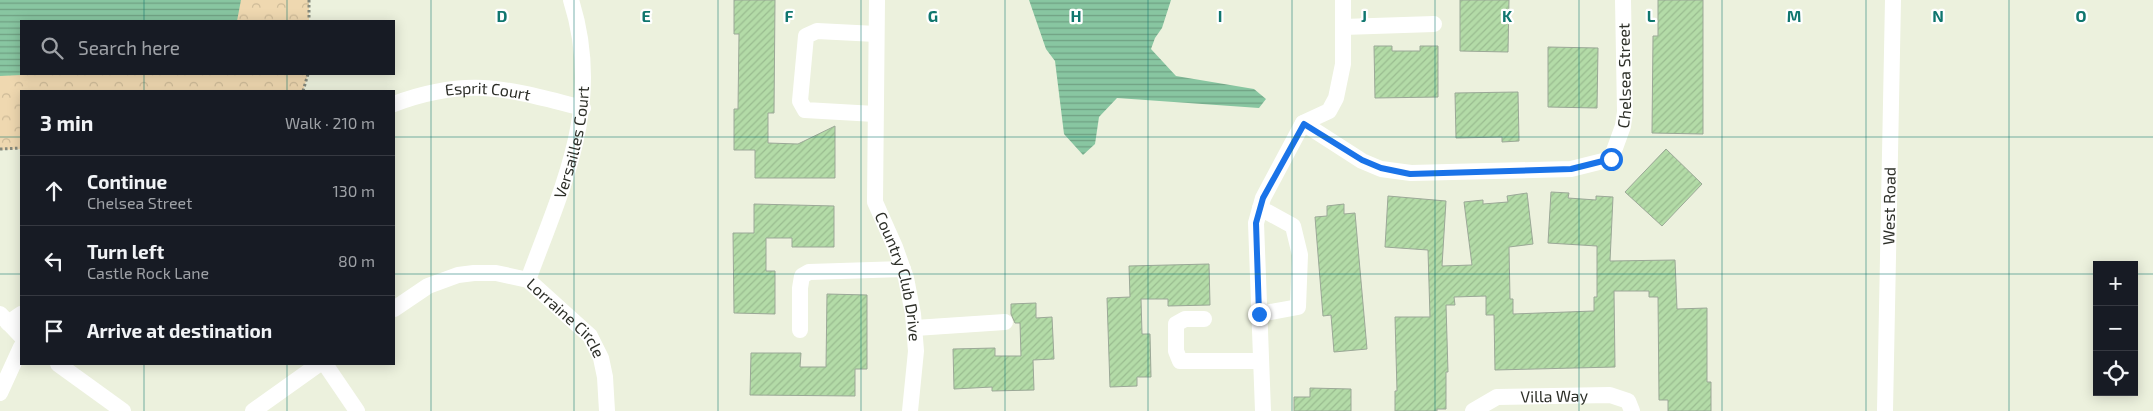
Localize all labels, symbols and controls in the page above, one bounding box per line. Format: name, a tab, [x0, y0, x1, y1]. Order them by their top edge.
text: D	[497, 6, 508, 25]
text: E	[641, 6, 651, 25]
text: F	[785, 6, 794, 25]
text: G	[928, 6, 938, 25]
text: H	[1070, 6, 1082, 25]
text: I	[1218, 6, 1222, 25]
text: J	[1361, 6, 1367, 25]
text: K	[1502, 6, 1513, 25]
text: L	[1647, 6, 1656, 25]
text: M	[1787, 6, 1801, 25]
text: N	[1932, 6, 1944, 25]
text: O	[2075, 6, 2087, 25]
search box	[20, 20, 395, 75]
street label: Chelsea Street	[1613, 23, 1634, 129]
icon: search	[38, 34, 66, 62]
text: Search here	[78, 36, 180, 59]
street label: Esprit Court	[444, 78, 533, 104]
street label: Versailles Court	[549, 86, 592, 201]
text: 3 min	[40, 110, 93, 135]
text: Walk · 210 m	[285, 113, 375, 132]
route start	[1600, 148, 1623, 171]
street label: West Road	[1878, 167, 1899, 245]
text: Continue	[87, 170, 167, 193]
icon: ahead	[40, 177, 68, 205]
text: 130 m	[333, 181, 375, 200]
text: Chelsea Street	[87, 193, 192, 212]
street label: Country Club Drive	[872, 209, 925, 342]
text: Turn left	[87, 240, 164, 263]
icon: left	[40, 247, 68, 275]
text: 80 m	[338, 251, 375, 270]
map controls	[2093, 261, 2138, 396]
button: +	[2093, 261, 2138, 306]
text: Castle Rock Lane	[87, 263, 209, 282]
street label: Lorraine Circle	[523, 274, 609, 361]
route end	[1248, 303, 1271, 326]
button: −	[2093, 306, 2138, 351]
icon: arrive	[40, 317, 68, 345]
text: Arrive at destination	[87, 319, 272, 342]
button: locate	[2093, 351, 2138, 396]
street label: Villa Way	[1520, 385, 1589, 406]

